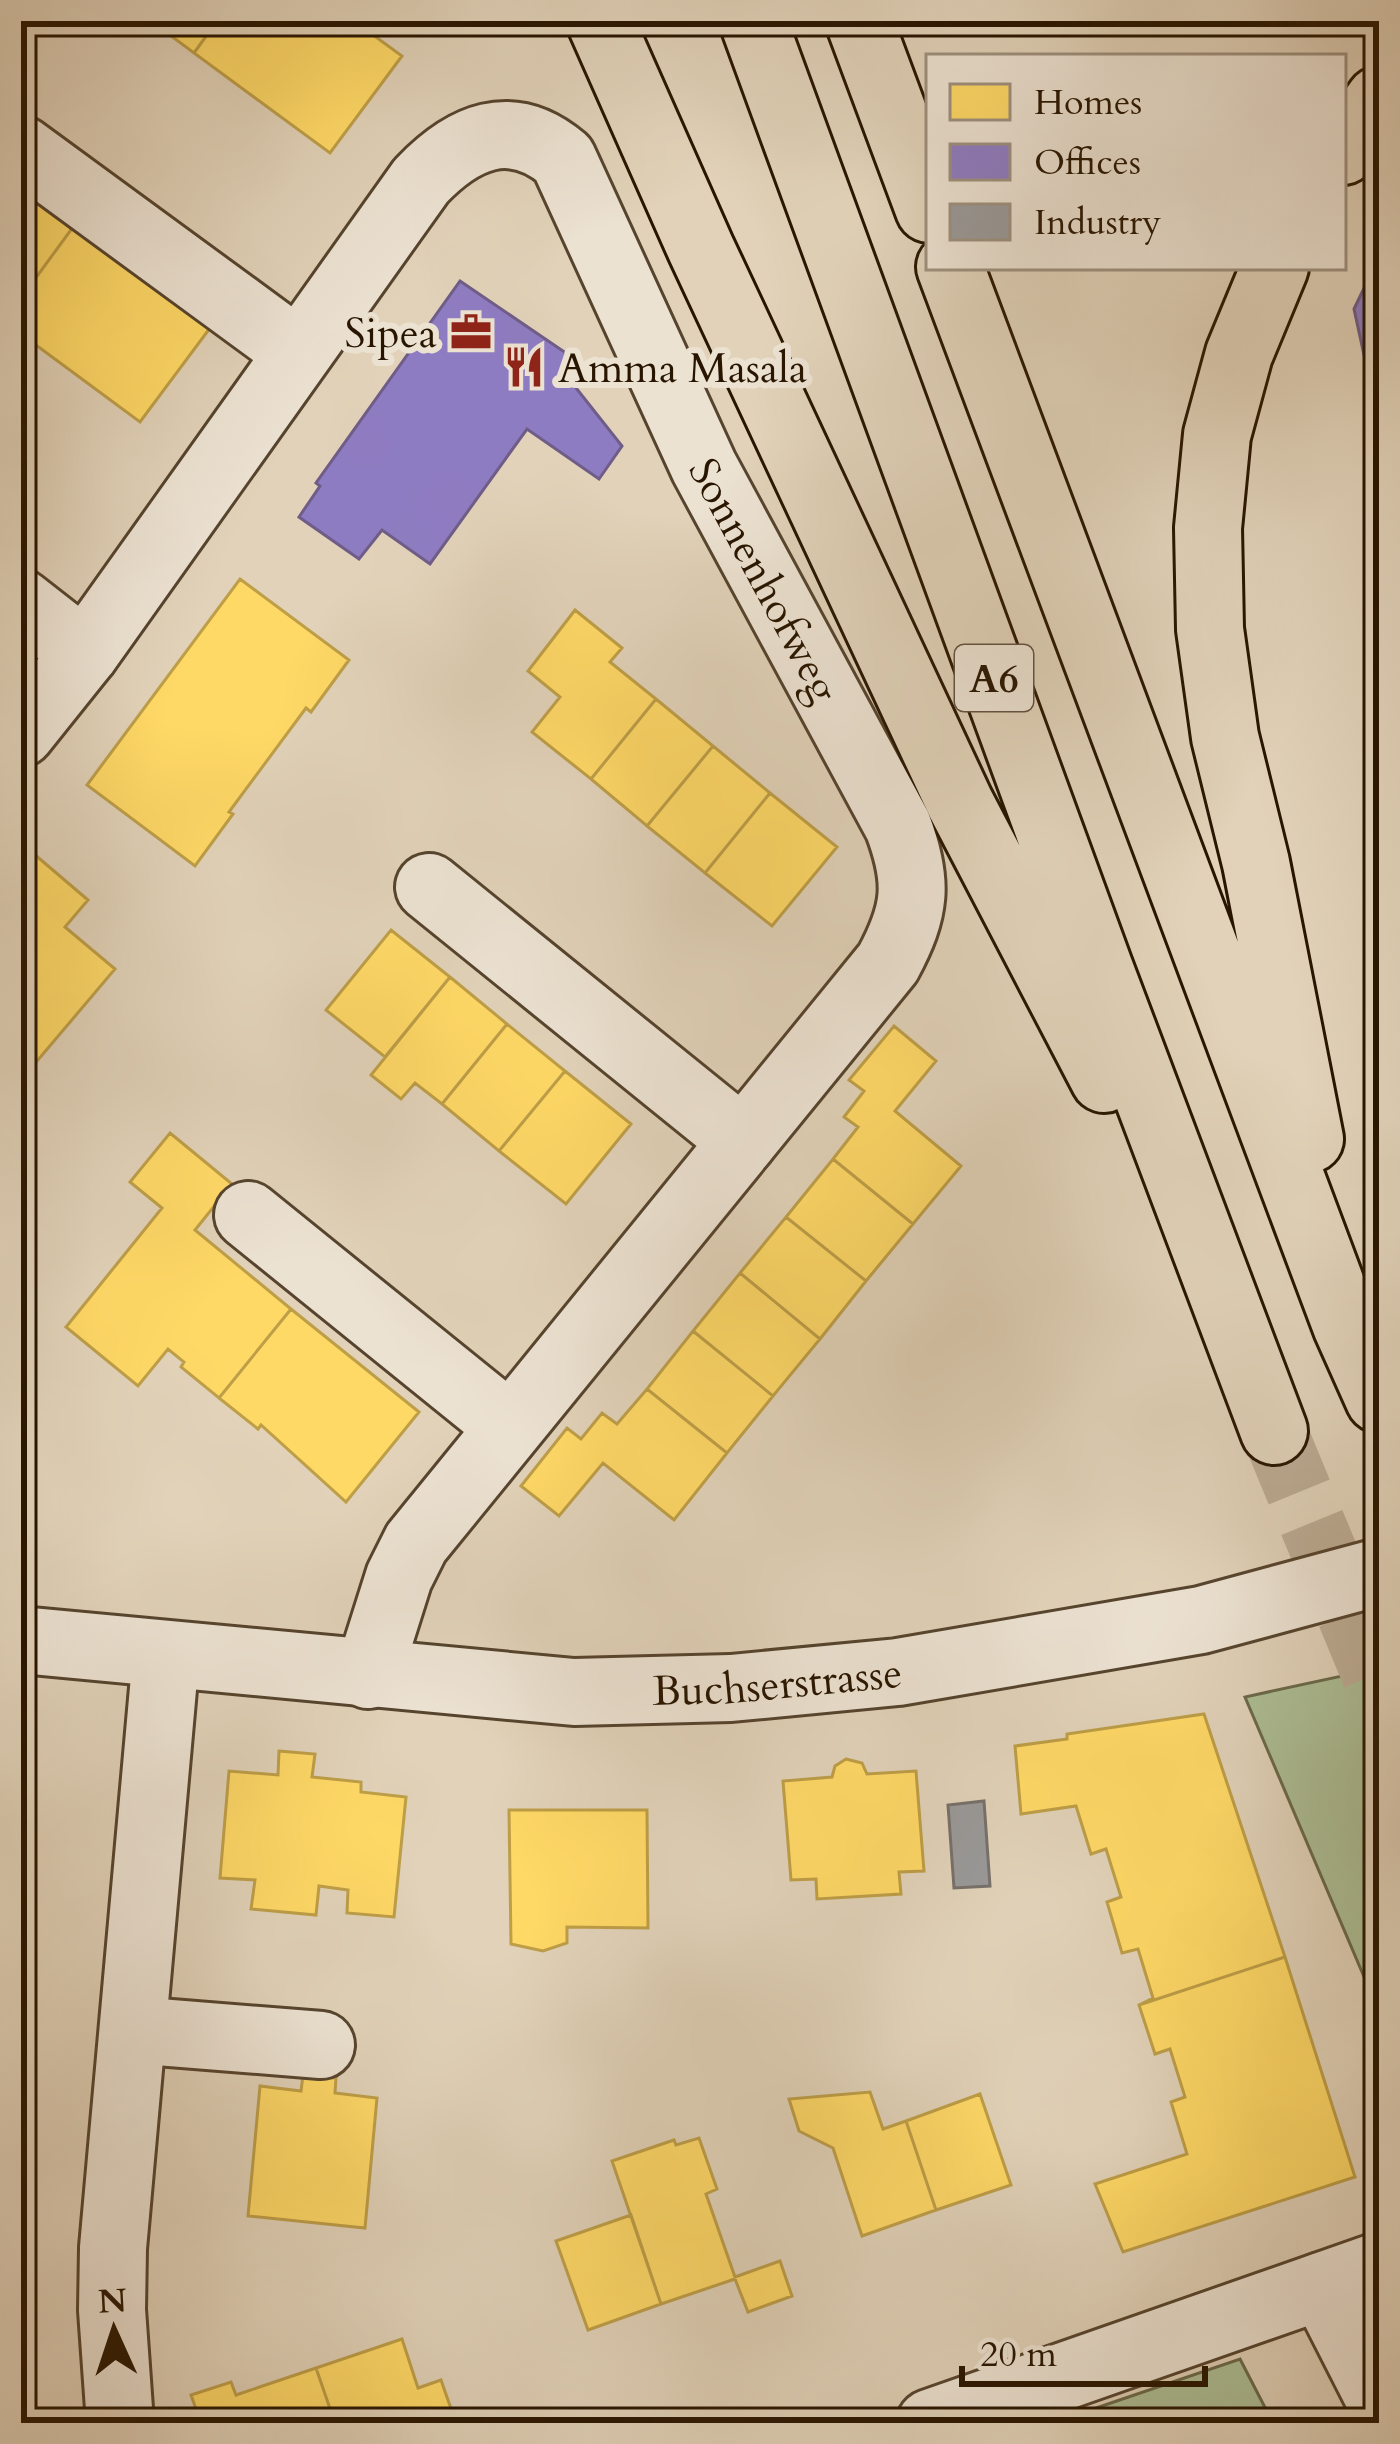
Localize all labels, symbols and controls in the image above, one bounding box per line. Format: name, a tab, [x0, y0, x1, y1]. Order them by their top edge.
legend	[926, 54, 1346, 270]
text: Homes	[1034, 78, 1142, 127]
text: Offices	[1034, 138, 1141, 187]
text: Industry	[1034, 198, 1161, 247]
place label: Sipea	[345, 305, 437, 362]
office icon: Sipea	[448, 309, 494, 355]
place label: Amma Masala	[558, 340, 807, 397]
restaurant icon: Amma Masala	[501, 344, 547, 390]
street label: Sonnenhofweg	[674, 448, 853, 713]
road number: A6	[955, 645, 1033, 711]
street label: Buchserstrasse	[652, 1645, 905, 1720]
north arrow	[54, 2270, 174, 2390]
text: N	[97, 2278, 128, 2325]
scale bar	[962, 2312, 1205, 2386]
text: 20 m	[980, 2330, 1058, 2379]

